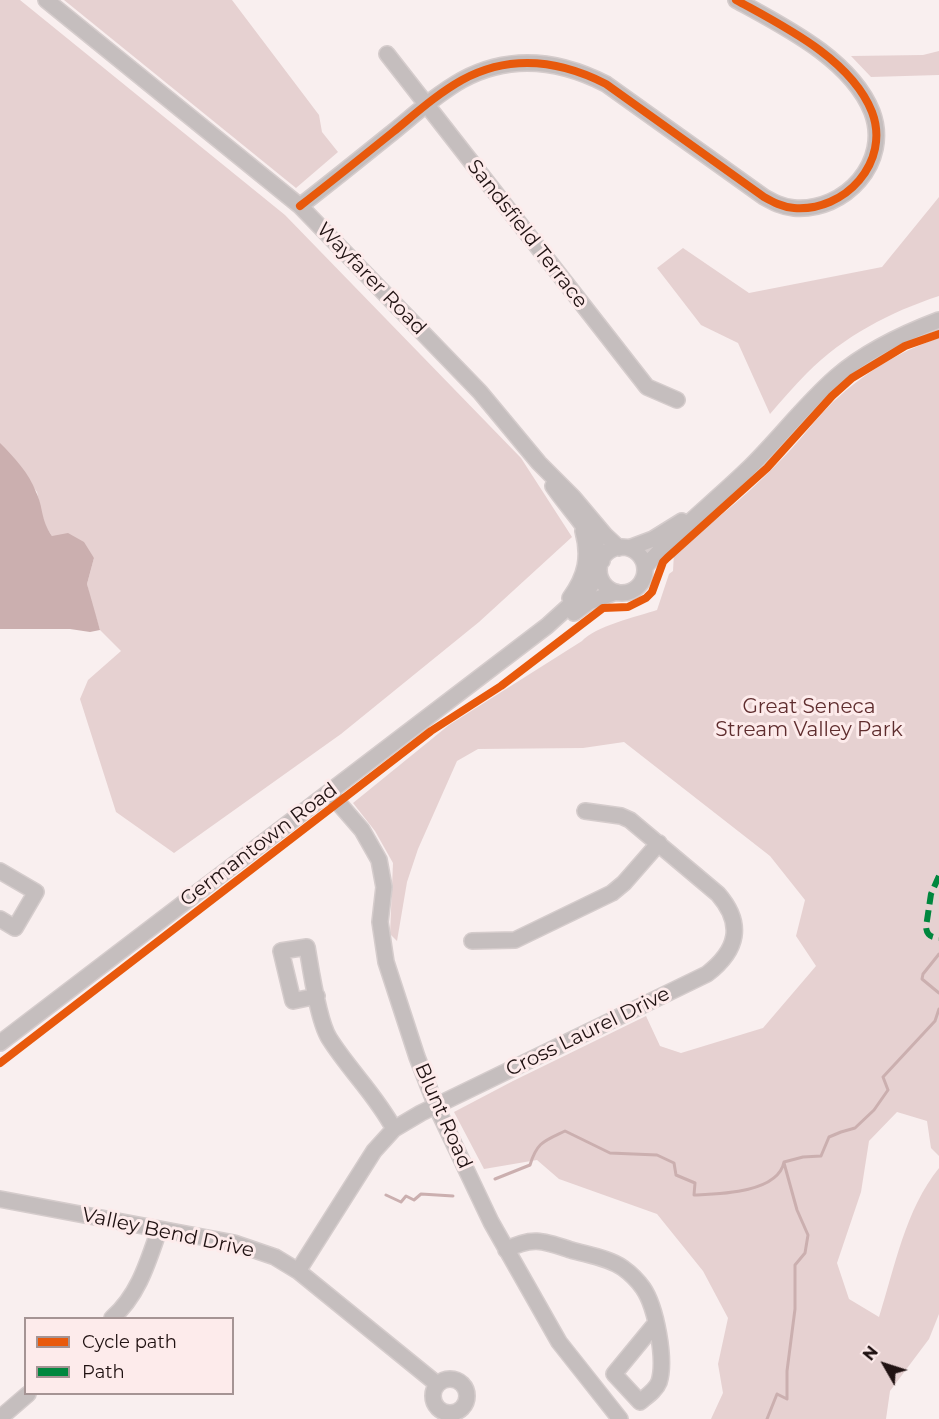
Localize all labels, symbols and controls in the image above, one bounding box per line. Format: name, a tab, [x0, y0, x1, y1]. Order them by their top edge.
street label: Sandsfield Terrace	[462, 155, 592, 313]
street label: Wayfarer Road	[311, 218, 431, 340]
park label: Great Seneca Stream Valley Park	[715, 695, 903, 742]
street label: Germantown Road	[176, 778, 342, 912]
street label: Cross Laurel Drive	[502, 982, 674, 1082]
street label: Blunt Road	[409, 1059, 477, 1173]
street label: Valley Bend Drive	[80, 1203, 256, 1263]
legend	[24, 1317, 234, 1395]
text: Cycle path	[82, 1331, 177, 1353]
north arrow	[855, 1335, 915, 1395]
text: N	[859, 1342, 882, 1364]
text: Path	[82, 1361, 125, 1383]

